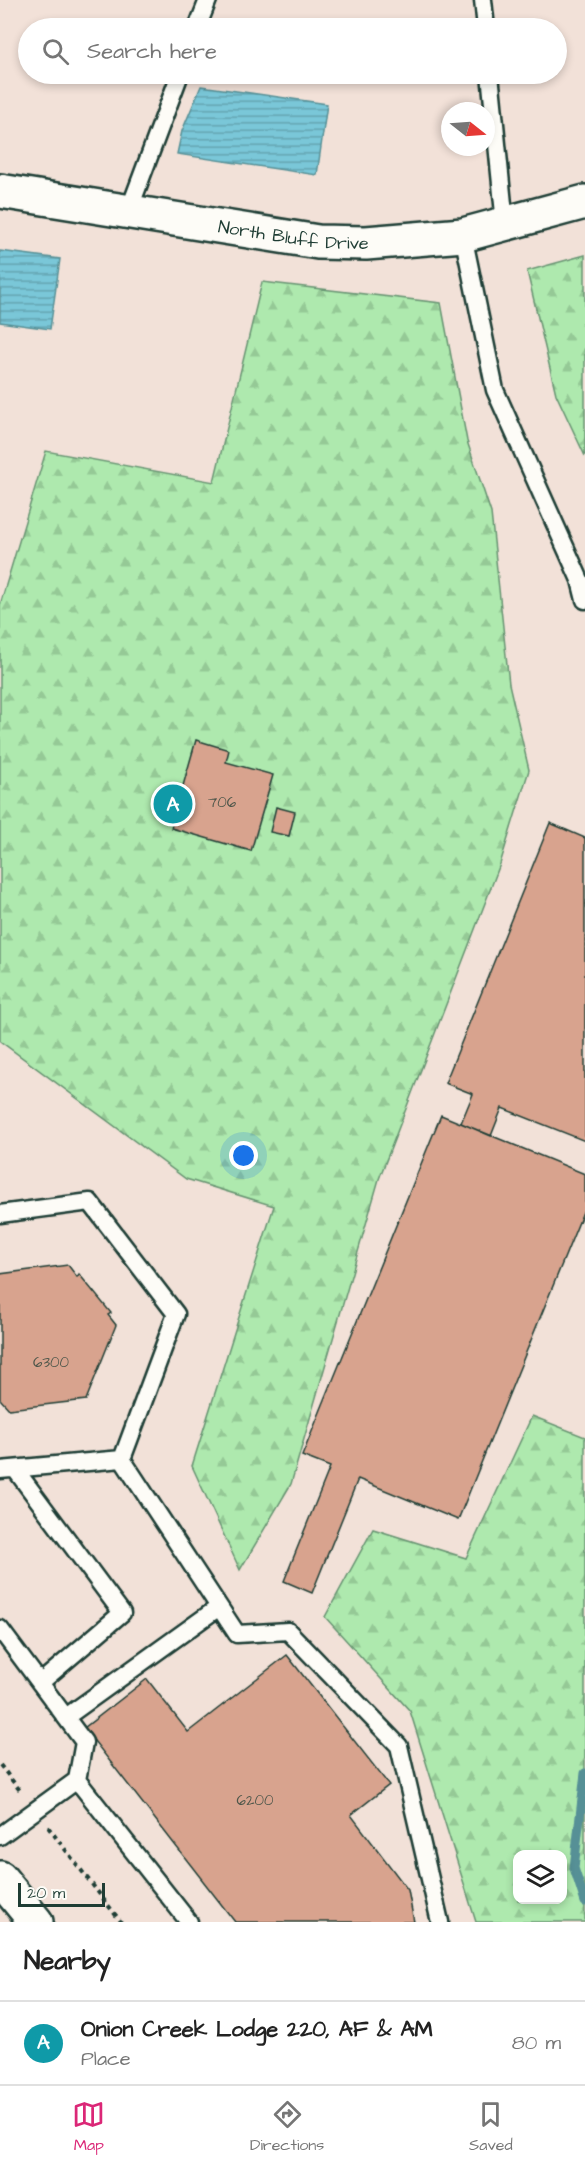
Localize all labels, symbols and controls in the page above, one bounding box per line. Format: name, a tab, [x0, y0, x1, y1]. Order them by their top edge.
search box	[18, 18, 567, 84]
icon: search	[39, 35, 72, 68]
text: Search here	[87, 36, 217, 67]
north arrow	[441, 102, 495, 156]
street label: North Bluff Drive	[216, 214, 369, 256]
pin: A	[154, 782, 192, 826]
house number: 706	[208, 792, 237, 813]
your location	[229, 1141, 258, 1170]
house number: 6300	[33, 1352, 70, 1373]
house number: 6200	[237, 1790, 274, 1811]
map controls	[513, 1850, 567, 1904]
button: layers	[513, 1850, 567, 1904]
scale bar	[18, 1880, 105, 1908]
text: 20 m	[27, 1882, 65, 1904]
text: Nearby	[24, 1943, 111, 1979]
text: Onion Creek Lodge 220, AF & AM	[81, 2014, 433, 2045]
text: A	[37, 2029, 50, 2057]
text: 80 m	[512, 2029, 561, 2057]
text: Place	[81, 2045, 131, 2073]
tab: Map	[72, 2098, 105, 2156]
tab: Directions	[250, 2098, 324, 2156]
tab: Saved	[469, 2098, 513, 2156]

